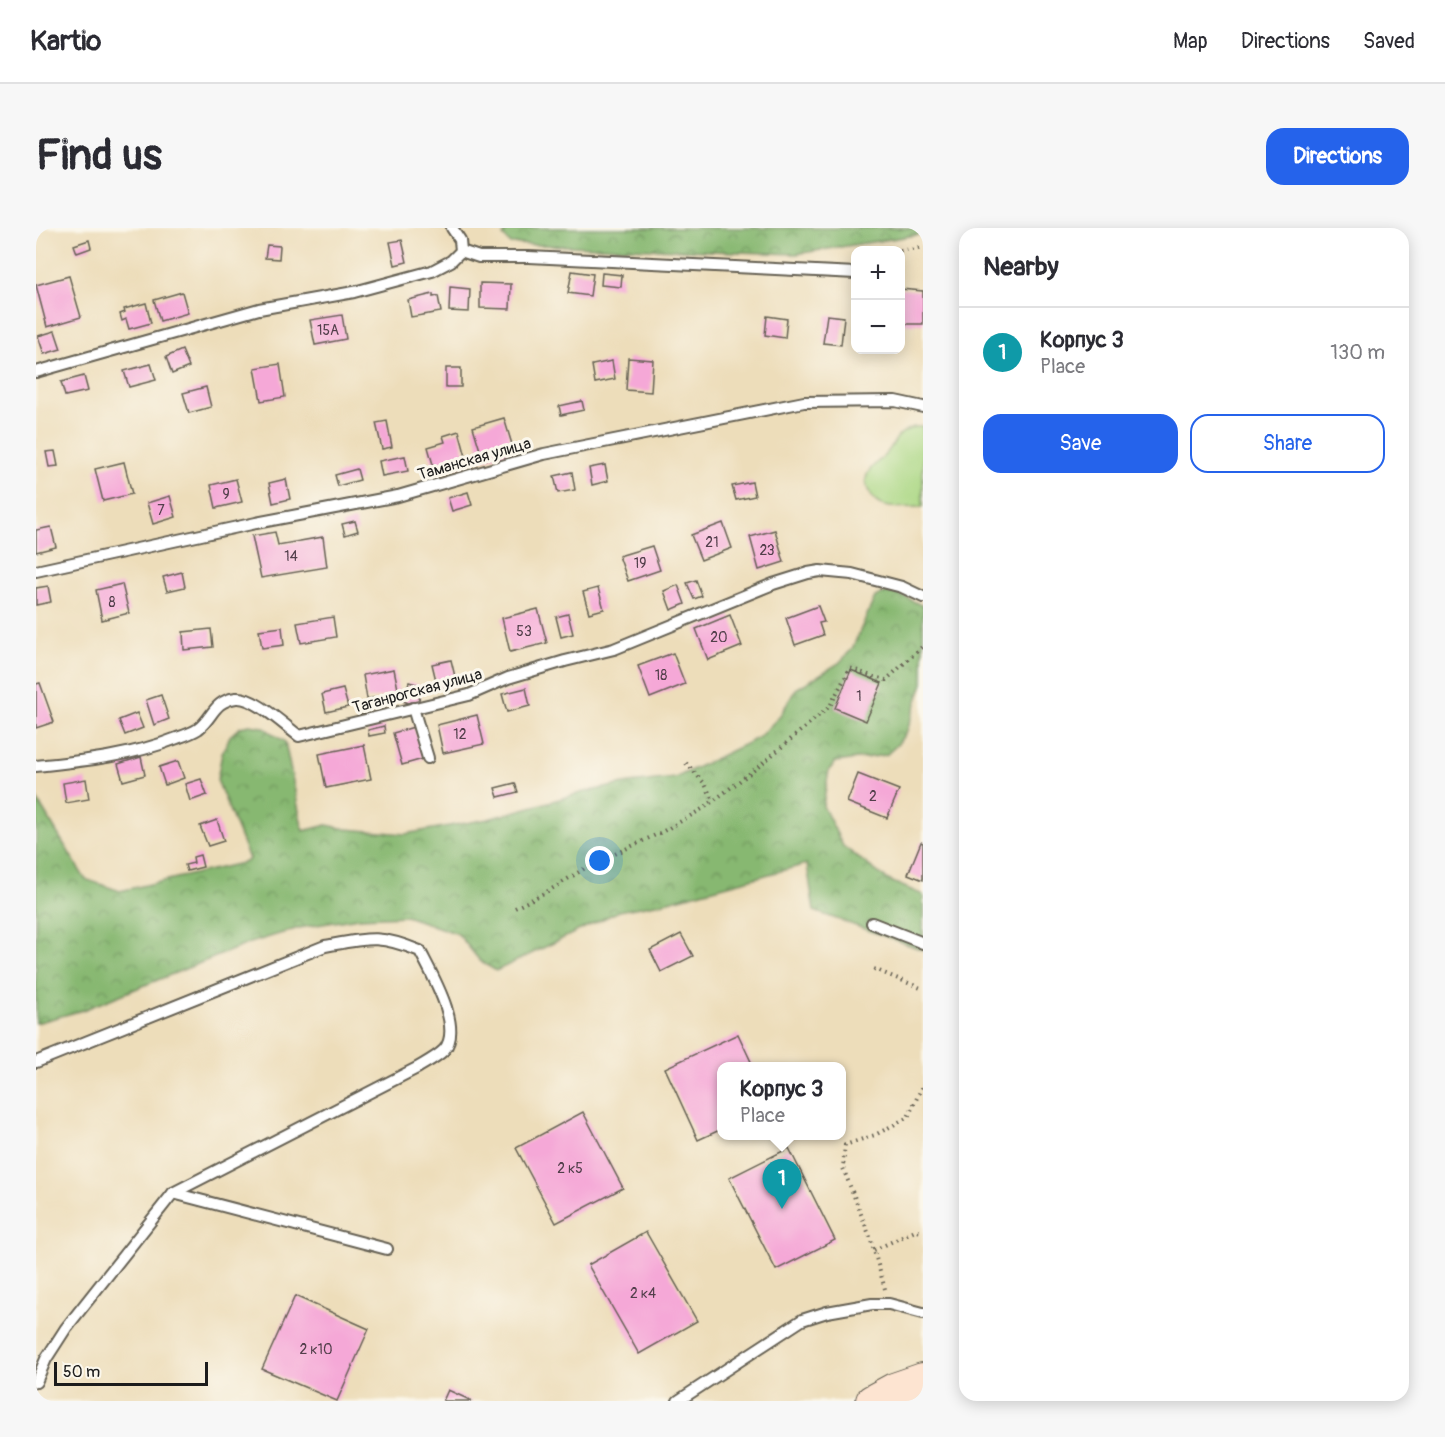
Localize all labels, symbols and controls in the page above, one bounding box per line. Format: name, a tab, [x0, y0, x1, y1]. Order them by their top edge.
text: Kartio	[30, 24, 101, 59]
text: Map	[1173, 28, 1208, 55]
text: Directions	[1241, 28, 1330, 55]
text: Saved	[1363, 28, 1415, 55]
button: Directions	[1266, 128, 1409, 185]
text: Find us	[36, 130, 162, 182]
map controls	[851, 246, 905, 354]
button: +	[851, 246, 905, 300]
text: Nearby	[983, 251, 1059, 283]
button: −	[851, 300, 905, 354]
house number: 15А	[317, 322, 339, 339]
text: Корпус 3	[1040, 326, 1124, 354]
text: 1	[999, 340, 1006, 365]
text: 130 m	[1330, 340, 1385, 365]
text: Place	[1040, 354, 1085, 379]
button: Save	[983, 414, 1178, 473]
button: Share	[1190, 414, 1385, 473]
street label: Таманская улица	[415, 433, 533, 485]
house number: 9	[222, 486, 230, 503]
house number: 7	[157, 502, 165, 519]
house number: 21	[705, 534, 719, 551]
house number: 23	[759, 542, 775, 559]
house number: 14	[284, 548, 298, 565]
house number: 19	[634, 555, 646, 572]
house number: 8	[108, 594, 116, 611]
house number: 53	[516, 623, 532, 640]
house number: 20	[710, 629, 728, 646]
street label: Таганрогская улица	[350, 664, 484, 718]
house number: 18	[655, 667, 667, 684]
house number: 1	[856, 688, 862, 705]
house number: 12	[453, 726, 467, 743]
house number: 2	[869, 788, 877, 805]
your location	[585, 846, 614, 875]
popup	[717, 1062, 846, 1140]
text: Корпус 3	[740, 1075, 823, 1103]
text: Place	[740, 1103, 785, 1128]
house number: 2 к5	[557, 1160, 583, 1177]
pin: 1	[762, 1160, 802, 1209]
house number: 2 к4	[630, 1285, 656, 1302]
house number: 2 к10	[299, 1341, 333, 1358]
scale bar	[54, 1359, 208, 1386]
text: 50 m	[63, 1362, 100, 1382]

